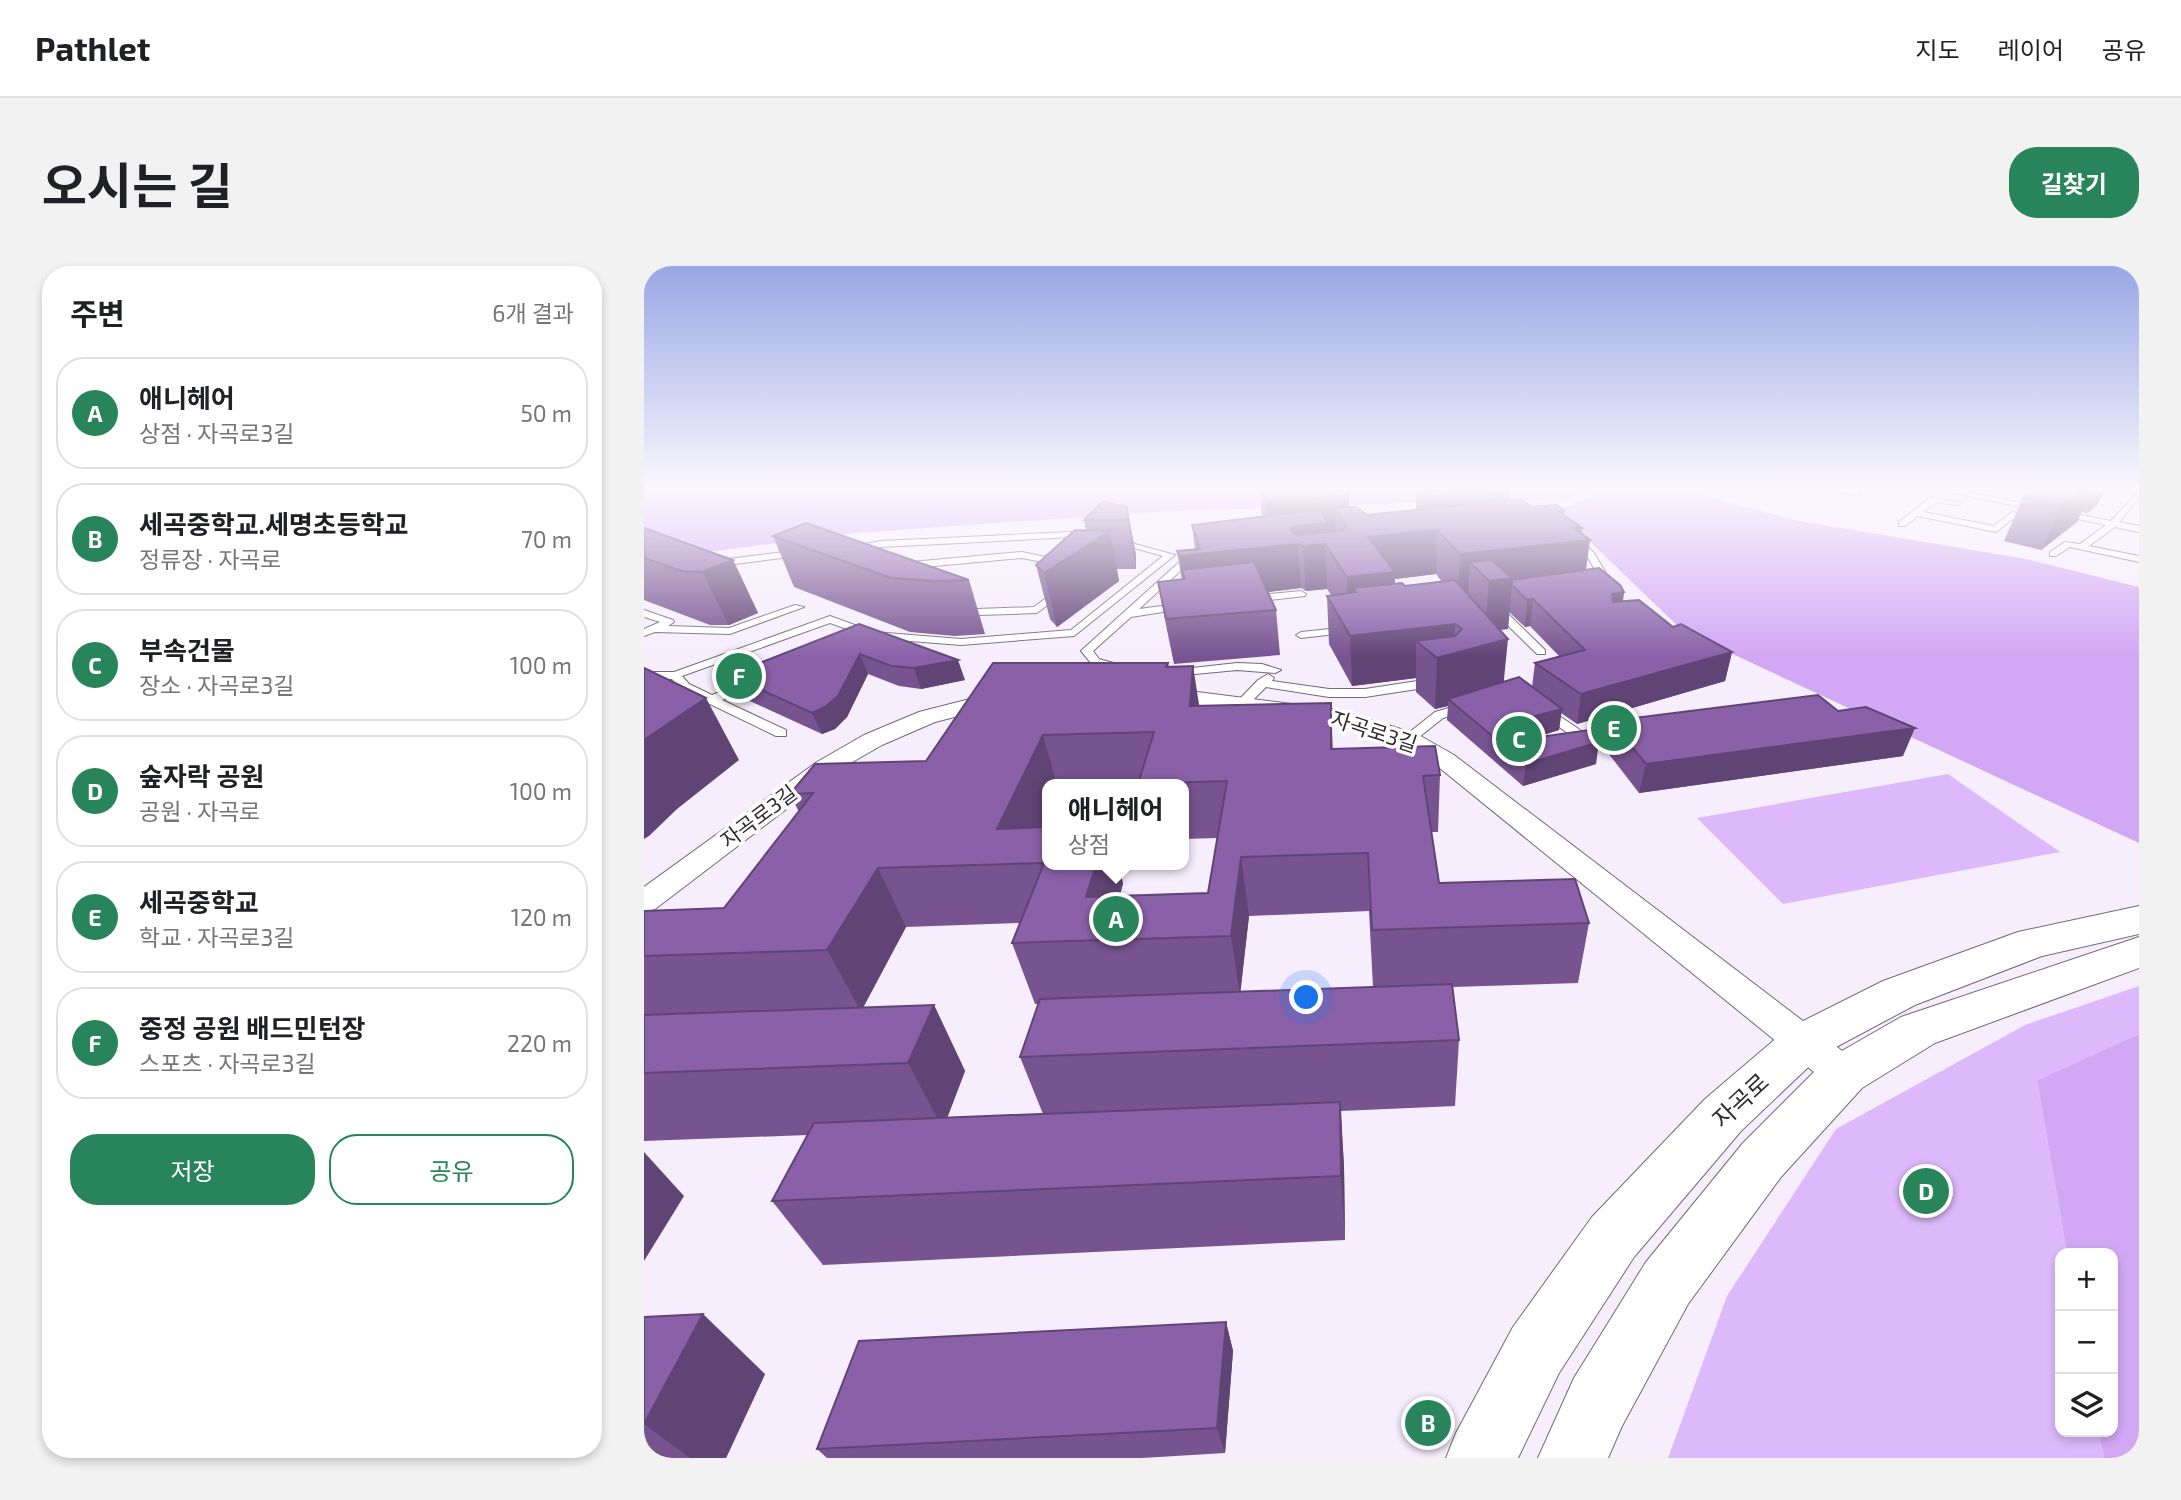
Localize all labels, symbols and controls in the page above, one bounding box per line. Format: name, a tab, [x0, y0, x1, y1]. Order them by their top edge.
text: Pathlet	[35, 28, 150, 68]
text: 지도	[1915, 35, 1960, 64]
text: 레이어	[1998, 35, 2064, 64]
text: 공유	[2102, 35, 2146, 64]
button: 길찾기	[2009, 147, 2139, 218]
text: 오시는 길	[42, 155, 233, 214]
text: 주변	[70, 295, 125, 331]
text: 6개 결과	[492, 299, 574, 327]
text: 애니헤어	[139, 382, 235, 413]
text: A	[87, 399, 103, 427]
text: 50 m	[521, 399, 572, 427]
text: 상점 · 자곡로3길	[139, 419, 294, 447]
text: 세곡중학교.세명초등학교	[139, 508, 408, 539]
text: B	[88, 525, 102, 553]
text: 70 m	[521, 525, 572, 553]
text: 정류장 · 자곡로	[139, 545, 282, 573]
text: 부속건물	[139, 634, 235, 665]
pin: F	[716, 650, 762, 702]
text: C	[88, 651, 102, 679]
text: 100 m	[510, 651, 572, 679]
text: 장소 · 자곡로3길	[139, 671, 294, 699]
pin: E	[1591, 702, 1637, 754]
street label: 자곡로3길	[1328, 705, 1421, 756]
pin: C	[1496, 713, 1542, 765]
text: 숲자락 공원	[139, 760, 264, 791]
text: D	[87, 777, 103, 805]
text: 100 m	[510, 777, 572, 805]
street label: 자곡로3길	[715, 779, 801, 853]
popup	[1042, 779, 1189, 870]
text: 애니헤어	[1068, 793, 1163, 824]
text: 공원 · 자곡로	[139, 797, 261, 825]
text: 상점	[1068, 830, 1110, 858]
text: 세곡중학교	[139, 886, 259, 917]
pin: A	[1093, 893, 1139, 945]
text: E	[88, 903, 102, 931]
text: 120 m	[511, 903, 572, 931]
text: 학교 · 자곡로3길	[139, 923, 294, 951]
your location	[1289, 980, 1323, 1014]
text: 중정 공원 배드민턴장	[139, 1012, 366, 1043]
text: F	[89, 1029, 101, 1057]
text: 220 m	[507, 1029, 572, 1057]
text: 스포츠 · 자곡로3길	[139, 1049, 316, 1077]
street label: 자곡로	[1706, 1067, 1774, 1133]
button: 저장	[70, 1134, 315, 1205]
button: 공유	[329, 1134, 574, 1205]
pin: D	[1903, 1165, 1949, 1217]
map controls	[2055, 1248, 2118, 1437]
button: +	[2055, 1248, 2118, 1311]
button: −	[2055, 1311, 2118, 1374]
button: layers	[2055, 1374, 2118, 1437]
pin: B	[1405, 1397, 1451, 1449]

